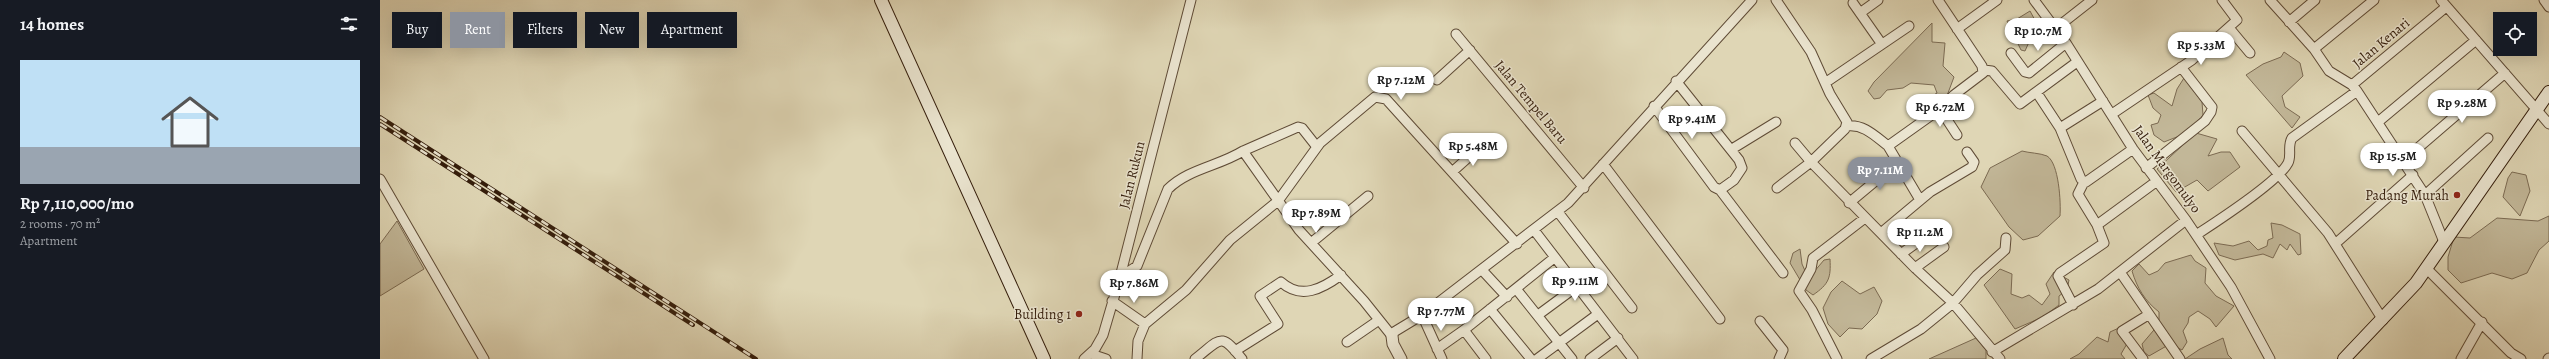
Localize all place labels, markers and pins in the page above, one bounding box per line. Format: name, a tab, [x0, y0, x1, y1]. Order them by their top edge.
pin: Rp 10.7M	[1997, 18, 2079, 52]
pin: Rp 5.33M	[2160, 32, 2242, 66]
pin: Rp 7.12M	[1360, 67, 1442, 101]
pin: Rp 9.28M	[2421, 90, 2503, 124]
pin: Rp 6.72M	[1899, 94, 1981, 128]
pin: Rp 9.41M	[1651, 106, 1733, 140]
pin: Rp 5.48M	[1432, 133, 1514, 167]
pin: Rp 15.5M	[2352, 143, 2434, 177]
pin: Rp 7.11M	[1839, 157, 1921, 191]
place label: Padang Murah	[2365, 186, 2450, 205]
marker: Padang Murah	[2452, 190, 2462, 200]
pin: Rp 7.89M	[1275, 200, 1357, 234]
pin: Rp 11.2M	[1879, 219, 1961, 253]
pin: Rp 9.11M	[1534, 268, 1616, 302]
pin: Rp 7.86M	[1093, 270, 1175, 304]
pin: Rp 7.77M	[1400, 298, 1482, 332]
place label: Building 1	[1014, 305, 1071, 324]
marker: Building 1	[1074, 309, 1084, 319]

